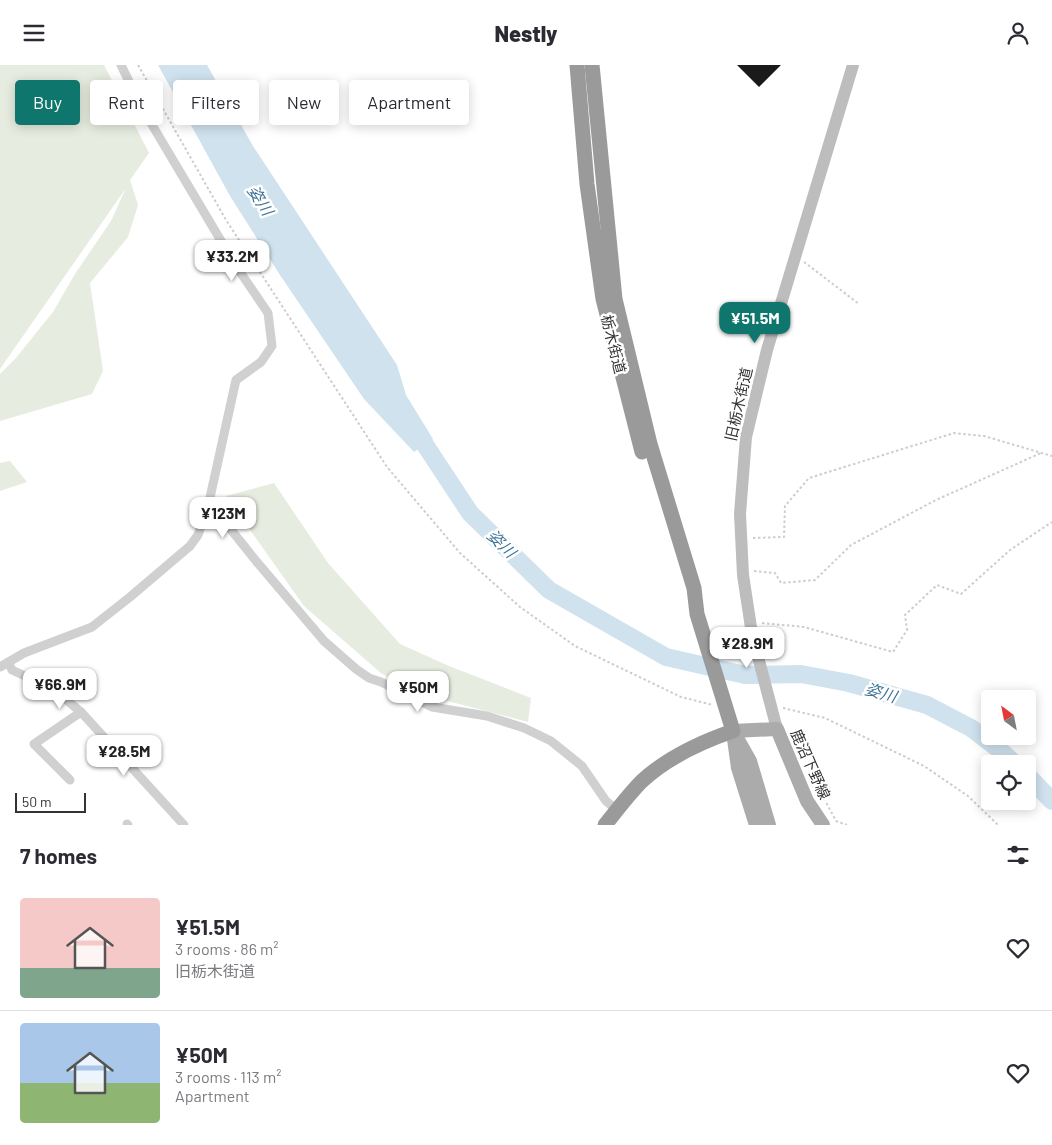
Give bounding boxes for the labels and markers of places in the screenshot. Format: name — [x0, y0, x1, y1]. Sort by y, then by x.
pin: ¥33.2M — [191, 239, 273, 282]
pin: ¥51.5M — [714, 301, 796, 344]
pin: ¥123M — [188, 497, 258, 539]
pin: ¥28.9M — [706, 627, 788, 669]
pin: ¥66.9M — [19, 667, 101, 710]
pin: ¥50M — [388, 671, 448, 713]
pin: ¥28.5M — [83, 735, 165, 777]

